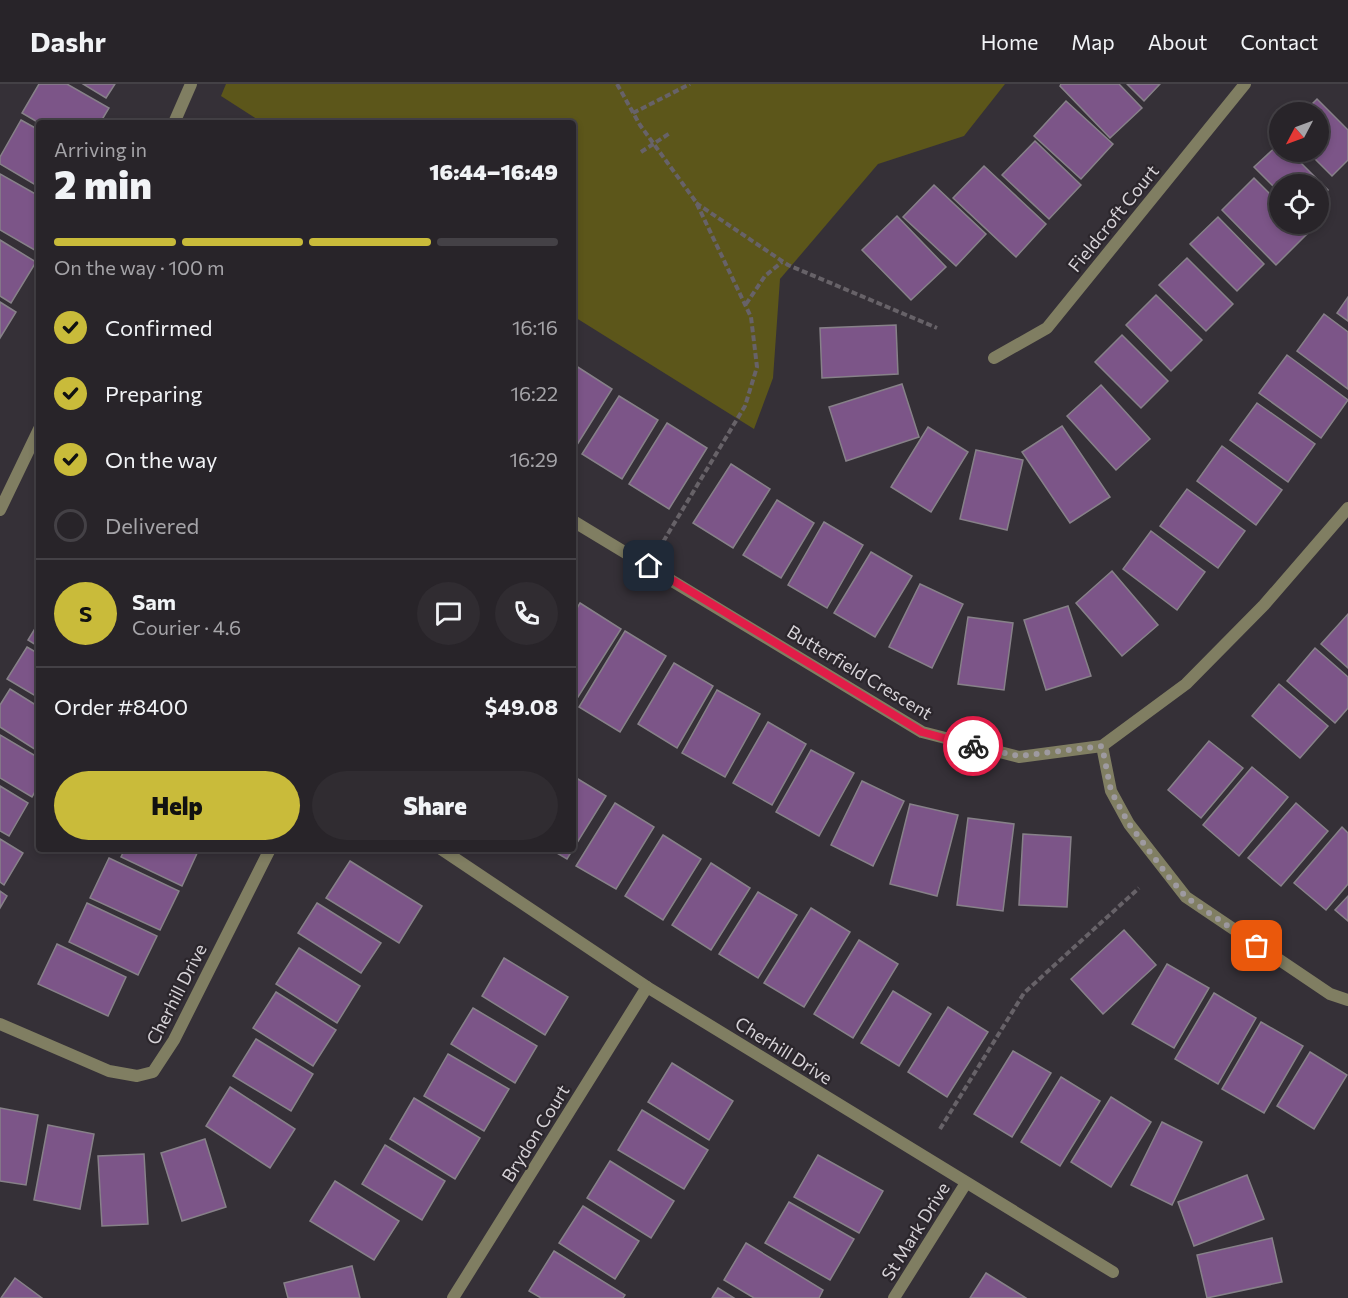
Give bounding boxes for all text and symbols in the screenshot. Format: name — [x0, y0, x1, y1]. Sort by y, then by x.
text: Dashr — [30, 24, 106, 58]
text: Home — [981, 29, 1038, 54]
text: Map — [1071, 29, 1115, 54]
text: About — [1148, 29, 1207, 54]
text: Contact — [1240, 29, 1318, 54]
north arrow — [1269, 102, 1329, 162]
map controls — [1269, 102, 1329, 234]
text: Arriving in — [54, 137, 147, 161]
text: 16:44–16:49 — [429, 158, 558, 185]
text: 2 min — [54, 159, 152, 207]
street label: Fieldcroft Court — [1063, 160, 1163, 276]
button: locate — [1269, 174, 1329, 234]
text: On the way · 100 m — [54, 255, 224, 279]
icon: check — [54, 311, 87, 344]
text: Confirmed — [105, 314, 212, 341]
text: 16:16 — [512, 315, 558, 339]
icon: check — [54, 377, 87, 410]
text: Preparing — [105, 380, 202, 407]
text: 16:22 — [510, 381, 558, 405]
icon: check — [54, 443, 87, 476]
text: On the way — [105, 446, 217, 473]
text: 16:29 — [509, 447, 558, 471]
text: Delivered — [105, 512, 199, 539]
pin — [623, 540, 674, 591]
icon: home — [632, 549, 665, 582]
button: chat — [417, 582, 480, 645]
button: phone — [495, 582, 558, 645]
text: Sam — [132, 588, 176, 615]
text: S — [79, 600, 92, 627]
text: Courier · 4.6 — [132, 615, 241, 639]
street label: Butterfield Crescent — [783, 620, 937, 724]
text: Order #8400 — [54, 693, 188, 720]
text: $49.08 — [485, 693, 558, 720]
courier — [943, 716, 1003, 776]
icon: bike — [957, 730, 990, 763]
button: Help — [54, 771, 300, 840]
button: Share — [312, 771, 558, 840]
pin — [1231, 920, 1282, 971]
icon: bag — [1240, 929, 1273, 962]
street label: Cherhill Drive — [141, 940, 211, 1048]
street label: Cherhill Drive — [731, 1011, 837, 1089]
street label: Brydon Court — [496, 1080, 574, 1186]
street label: St Mark Drive — [876, 1178, 954, 1284]

